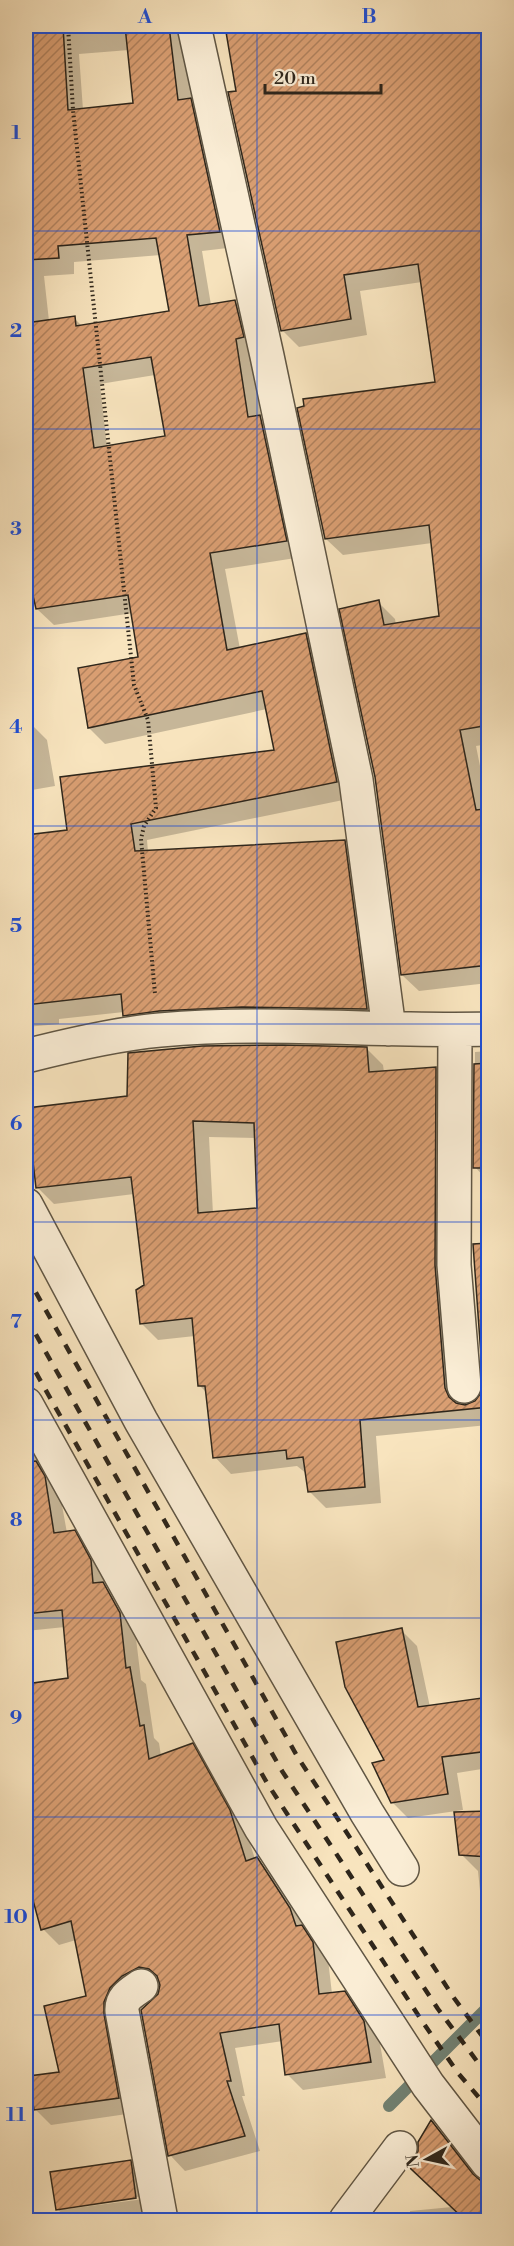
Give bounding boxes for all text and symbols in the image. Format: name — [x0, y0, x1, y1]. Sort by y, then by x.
text: A — [137, 5, 153, 30]
text: B — [361, 5, 377, 30]
scale bar — [265, 57, 380, 95]
text: 20 m — [274, 67, 316, 90]
text: 1 — [11, 121, 21, 146]
text: 2 — [10, 319, 22, 344]
text: 3 — [10, 517, 22, 542]
text: 4 — [9, 715, 23, 740]
text: 5 — [10, 914, 22, 939]
text: 6 — [10, 1112, 23, 1137]
text: 7 — [10, 1310, 22, 1335]
text: 8 — [10, 1508, 23, 1533]
text: 9 — [10, 1706, 22, 1731]
text: 10 — [4, 1905, 28, 1930]
text: 11 — [6, 2103, 26, 2128]
north arrow — [397, 2129, 457, 2189]
text: N — [402, 2153, 424, 2169]

